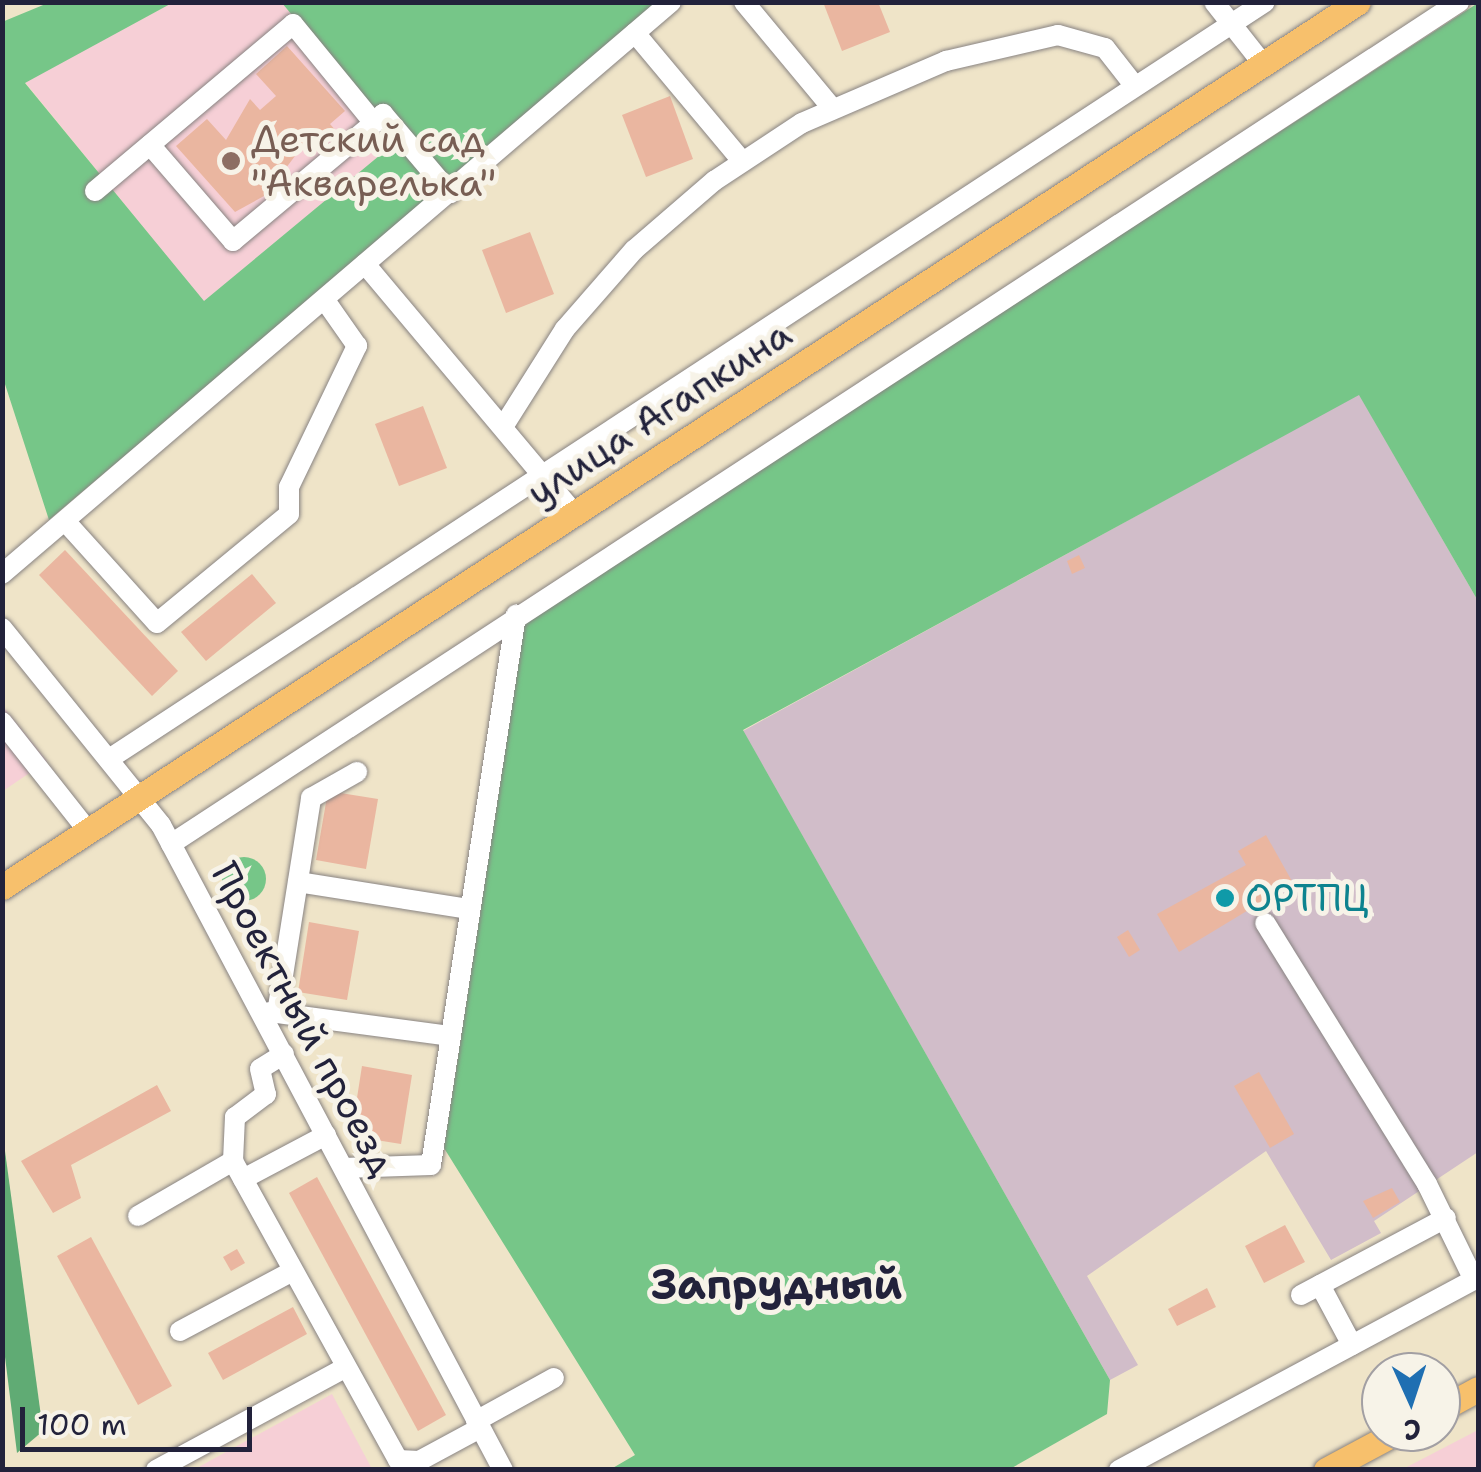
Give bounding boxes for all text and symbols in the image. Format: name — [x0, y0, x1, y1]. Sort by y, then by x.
place label: Детский сад "Акварелька" — [251, 116, 496, 205]
marker: Детский сад "Акварелька" — [220, 150, 242, 172]
street label: улица Агапкина — [518, 311, 800, 515]
street label: Проектный проезд — [202, 854, 406, 1184]
place label: ОРТПЦ — [1245, 875, 1369, 921]
marker: ОРТПЦ — [1214, 887, 1236, 909]
district label: Запрудный — [652, 1259, 902, 1309]
north arrow — [1361, 1352, 1461, 1452]
scale bar — [25, 1387, 258, 1449]
text: 100 m — [37, 1404, 127, 1445]
text: С — [1403, 1411, 1422, 1449]

